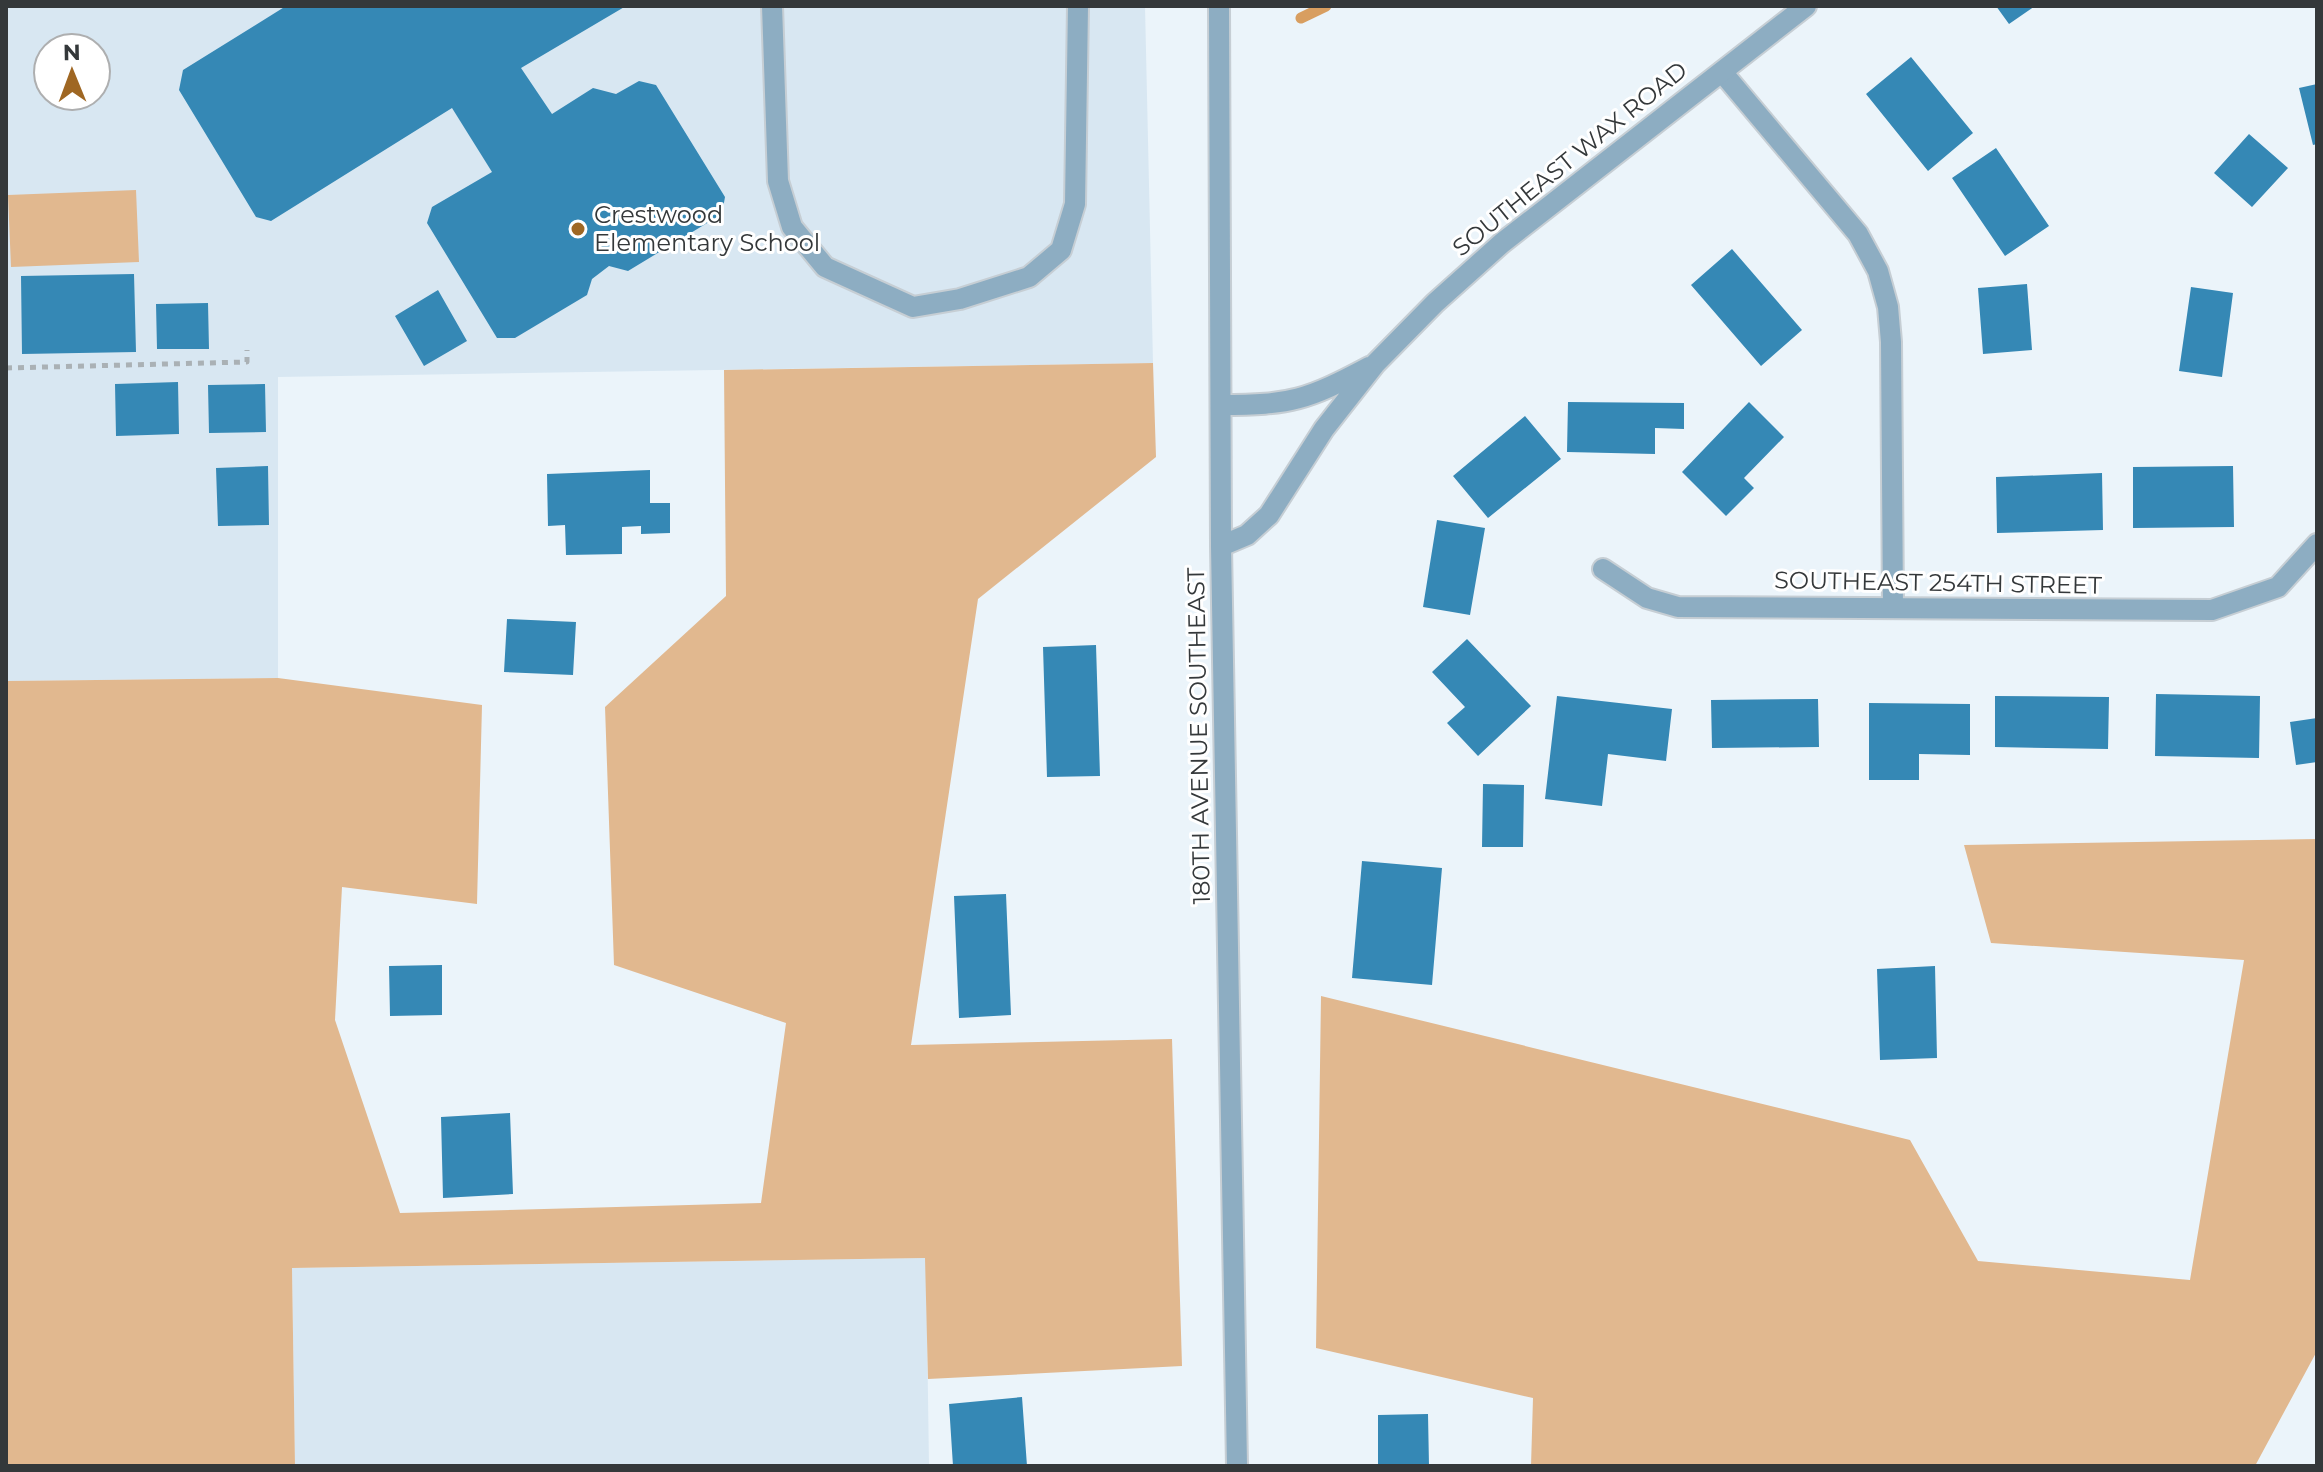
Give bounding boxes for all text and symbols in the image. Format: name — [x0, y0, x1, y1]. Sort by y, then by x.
north arrow — [32, 32, 112, 112]
text: N — [63, 39, 81, 66]
street label: SOUTHEAST WAX ROAD — [1447, 55, 1693, 262]
place label: Crestwood Elementary School — [594, 200, 820, 257]
marker: Crestwood Elementary School — [569, 220, 587, 238]
street label: SOUTHEAST 254TH STREET — [1774, 565, 2102, 600]
street label: 180TH AVENUE SOUTHEAST — [1181, 567, 1216, 905]

